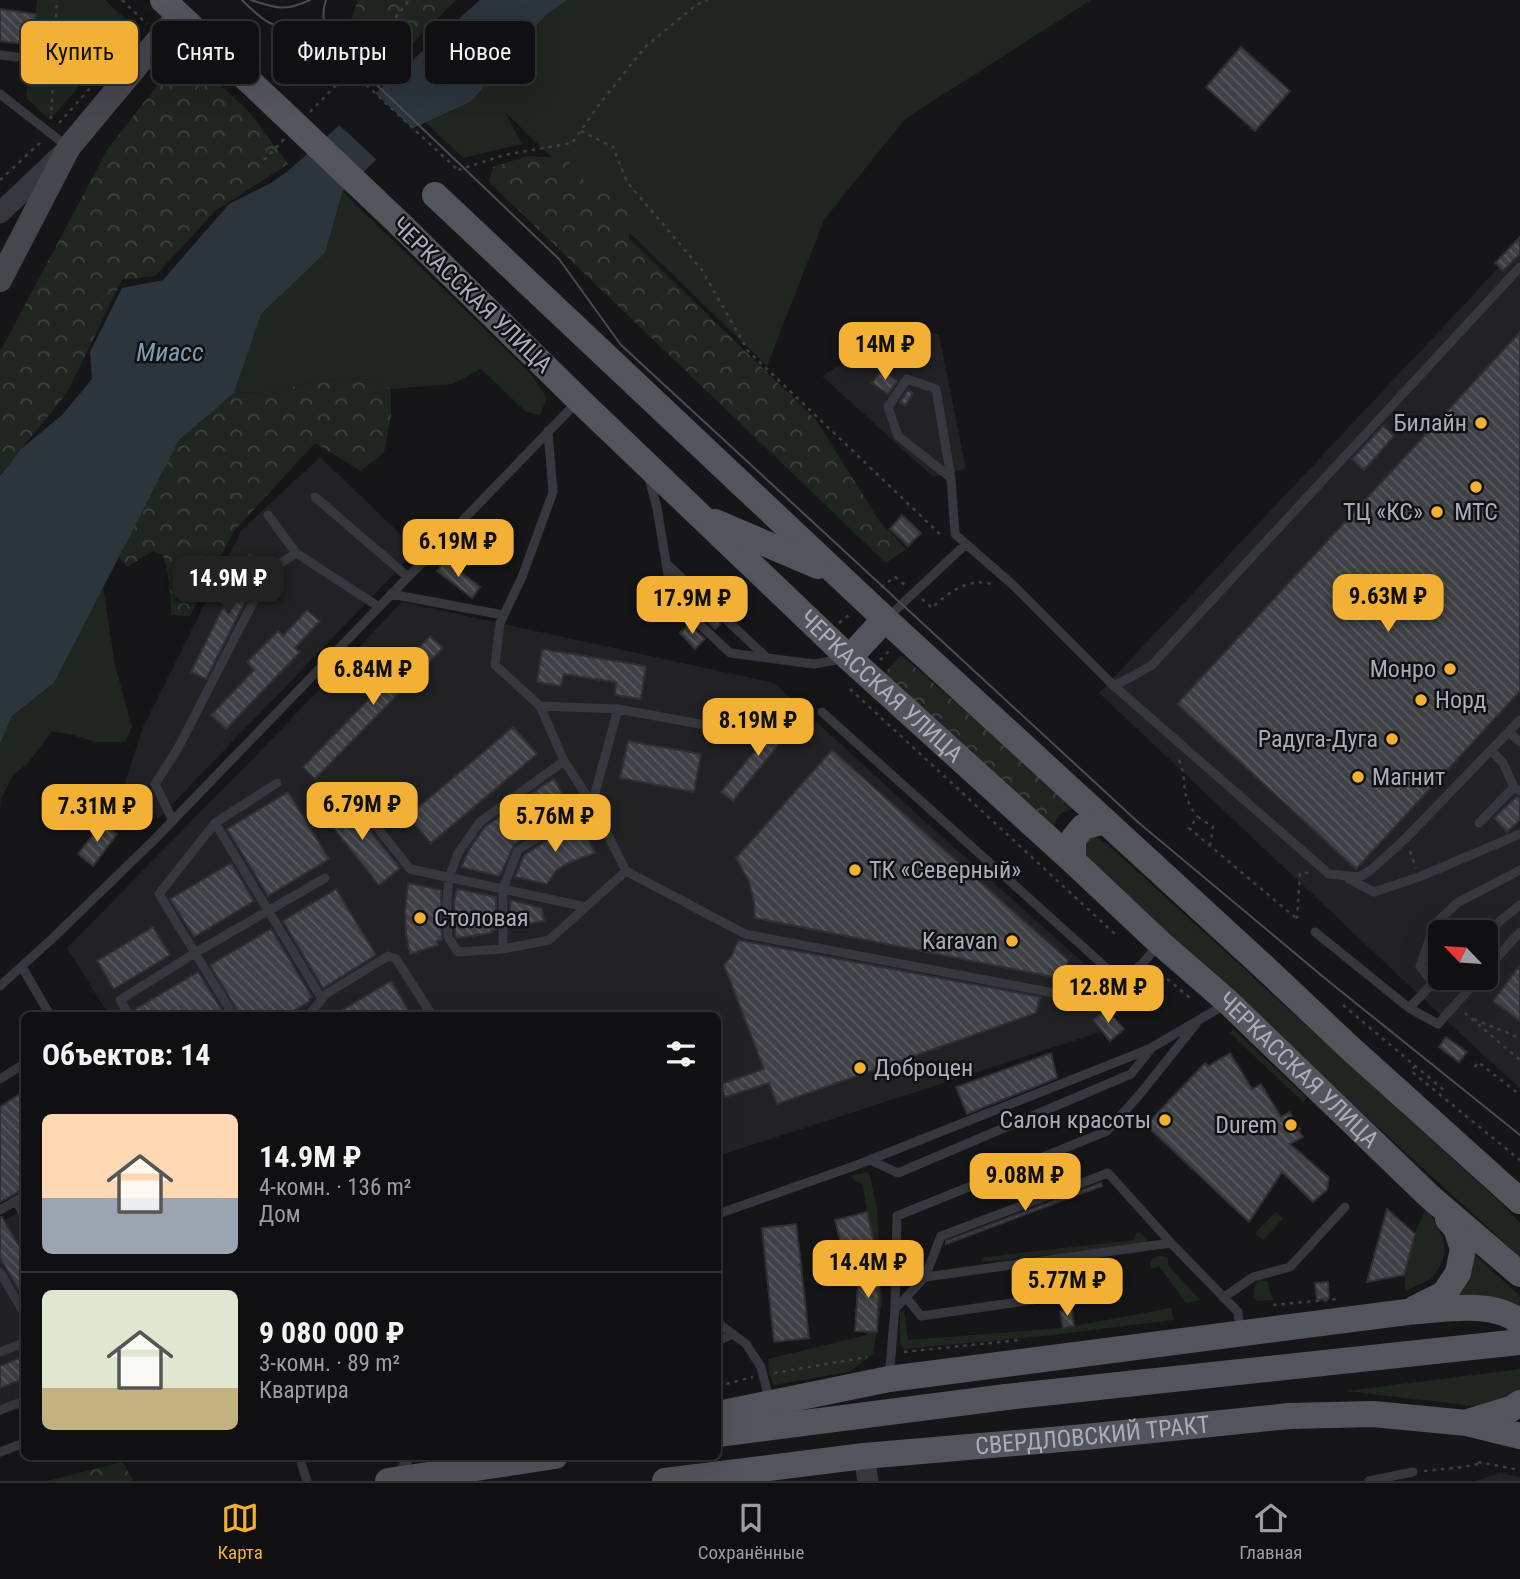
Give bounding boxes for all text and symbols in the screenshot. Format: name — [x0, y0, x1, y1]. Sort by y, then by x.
chip: Купить — [21, 21, 138, 84]
chip: Снять — [152, 21, 259, 84]
chip: Фильтры — [273, 21, 411, 84]
chip: Новое — [425, 21, 535, 84]
street label: ЧЕРКАССКАЯ УЛИЦА — [386, 211, 558, 379]
pin: 14M ₽ — [836, 322, 934, 382]
text: 14M ₽ — [855, 331, 915, 358]
water label: Миасс — [136, 337, 204, 367]
place label: Билайн — [1393, 409, 1467, 437]
marker: Билайн — [1473, 415, 1489, 431]
marker: МТС — [1468, 479, 1484, 495]
place label: ТЦ «КС» — [1343, 498, 1423, 526]
place label: МТС — [1454, 498, 1498, 526]
marker: ТЦ «КС» — [1429, 504, 1445, 520]
pin: 6.19M ₽ — [393, 520, 523, 579]
text: 6.19M ₽ — [419, 528, 497, 555]
pin: 14.9M ₽ — [163, 556, 293, 616]
text: 14.9M ₽ — [189, 565, 267, 592]
pin: 9.63M ₽ — [1323, 574, 1453, 634]
pin: 17.9M ₽ — [627, 576, 757, 636]
text: 9.63M ₽ — [1349, 583, 1427, 610]
text: 17.9M ₽ — [653, 585, 731, 612]
street label: ЧЕРКАССКАЯ УЛИЦА — [794, 604, 969, 768]
pin: 6.84M ₽ — [308, 648, 438, 707]
place label: Монро — [1370, 655, 1436, 683]
text: 6.84M ₽ — [334, 656, 412, 683]
marker: Монро — [1442, 661, 1458, 677]
place label: Норд — [1435, 686, 1487, 714]
marker: Норд — [1413, 692, 1429, 708]
pin: 8.19M ₽ — [693, 698, 823, 758]
text: 8.19M ₽ — [719, 707, 797, 734]
place label: Радуга-Дуга — [1258, 725, 1378, 753]
marker: Радуга-Дуга — [1384, 731, 1400, 747]
place label: Магнит — [1372, 763, 1445, 791]
marker: Магнит — [1350, 769, 1366, 785]
pin: 6.79M ₽ — [297, 782, 427, 842]
pin: 7.31M ₽ — [32, 784, 162, 844]
text: 6.79M ₽ — [323, 791, 401, 818]
text: 7.31M ₽ — [58, 793, 136, 820]
pin: 5.76M ₽ — [490, 794, 620, 854]
text: 5.76M ₽ — [516, 803, 594, 830]
place label: ТК «Северный» — [869, 856, 1021, 884]
marker: ТК «Северный» — [847, 862, 863, 878]
place label: Столовая — [434, 904, 529, 932]
marker: Столовая — [412, 910, 428, 926]
north arrow — [1428, 920, 1498, 990]
map controls — [1428, 920, 1498, 990]
place label: Karavan — [922, 927, 998, 955]
marker: Karavan — [1004, 933, 1020, 949]
pin: 12.8M ₽ — [1043, 965, 1173, 1025]
text: 12.8M ₽ — [1069, 974, 1147, 1001]
street label: ЧЕРКАССКАЯ УЛИЦА — [1213, 986, 1385, 1154]
icon: filters — [662, 1035, 700, 1073]
text: Объектов: 14 — [42, 1037, 210, 1072]
place label: Доброцен — [874, 1054, 973, 1082]
marker: Доброцен — [852, 1060, 868, 1076]
place label: Салон красоты — [1000, 1106, 1151, 1134]
place label: Durem — [1215, 1111, 1277, 1139]
marker: Салон красоты — [1157, 1112, 1173, 1128]
marker: Durem — [1283, 1117, 1299, 1133]
text: 14.9M ₽ — [259, 1139, 362, 1174]
icon: home — [98, 1142, 182, 1226]
pin: 9.08M ₽ — [960, 1154, 1090, 1213]
text: 9.08M ₽ — [986, 1162, 1064, 1189]
text: 4-комн. · 136 m² — [259, 1174, 411, 1201]
text: Дом — [259, 1201, 301, 1228]
pin: 14.4M ₽ — [803, 1240, 933, 1300]
text: 14.4M ₽ — [829, 1249, 907, 1276]
pin: 5.77M ₽ — [1002, 1258, 1132, 1318]
text: 5.77M ₽ — [1028, 1267, 1106, 1294]
text: 9 080 000 ₽ — [259, 1315, 405, 1350]
icon: home — [98, 1318, 182, 1402]
text: 3-комн. · 89 m² — [259, 1350, 400, 1377]
text: Квартира — [259, 1377, 349, 1404]
street label: СВЕРДЛОВСКИЙ ТРАКТ — [974, 1410, 1211, 1460]
tab: Карта — [217, 1499, 263, 1564]
tab: Сохранённые — [698, 1499, 804, 1564]
tab: Главная — [1239, 1499, 1303, 1564]

